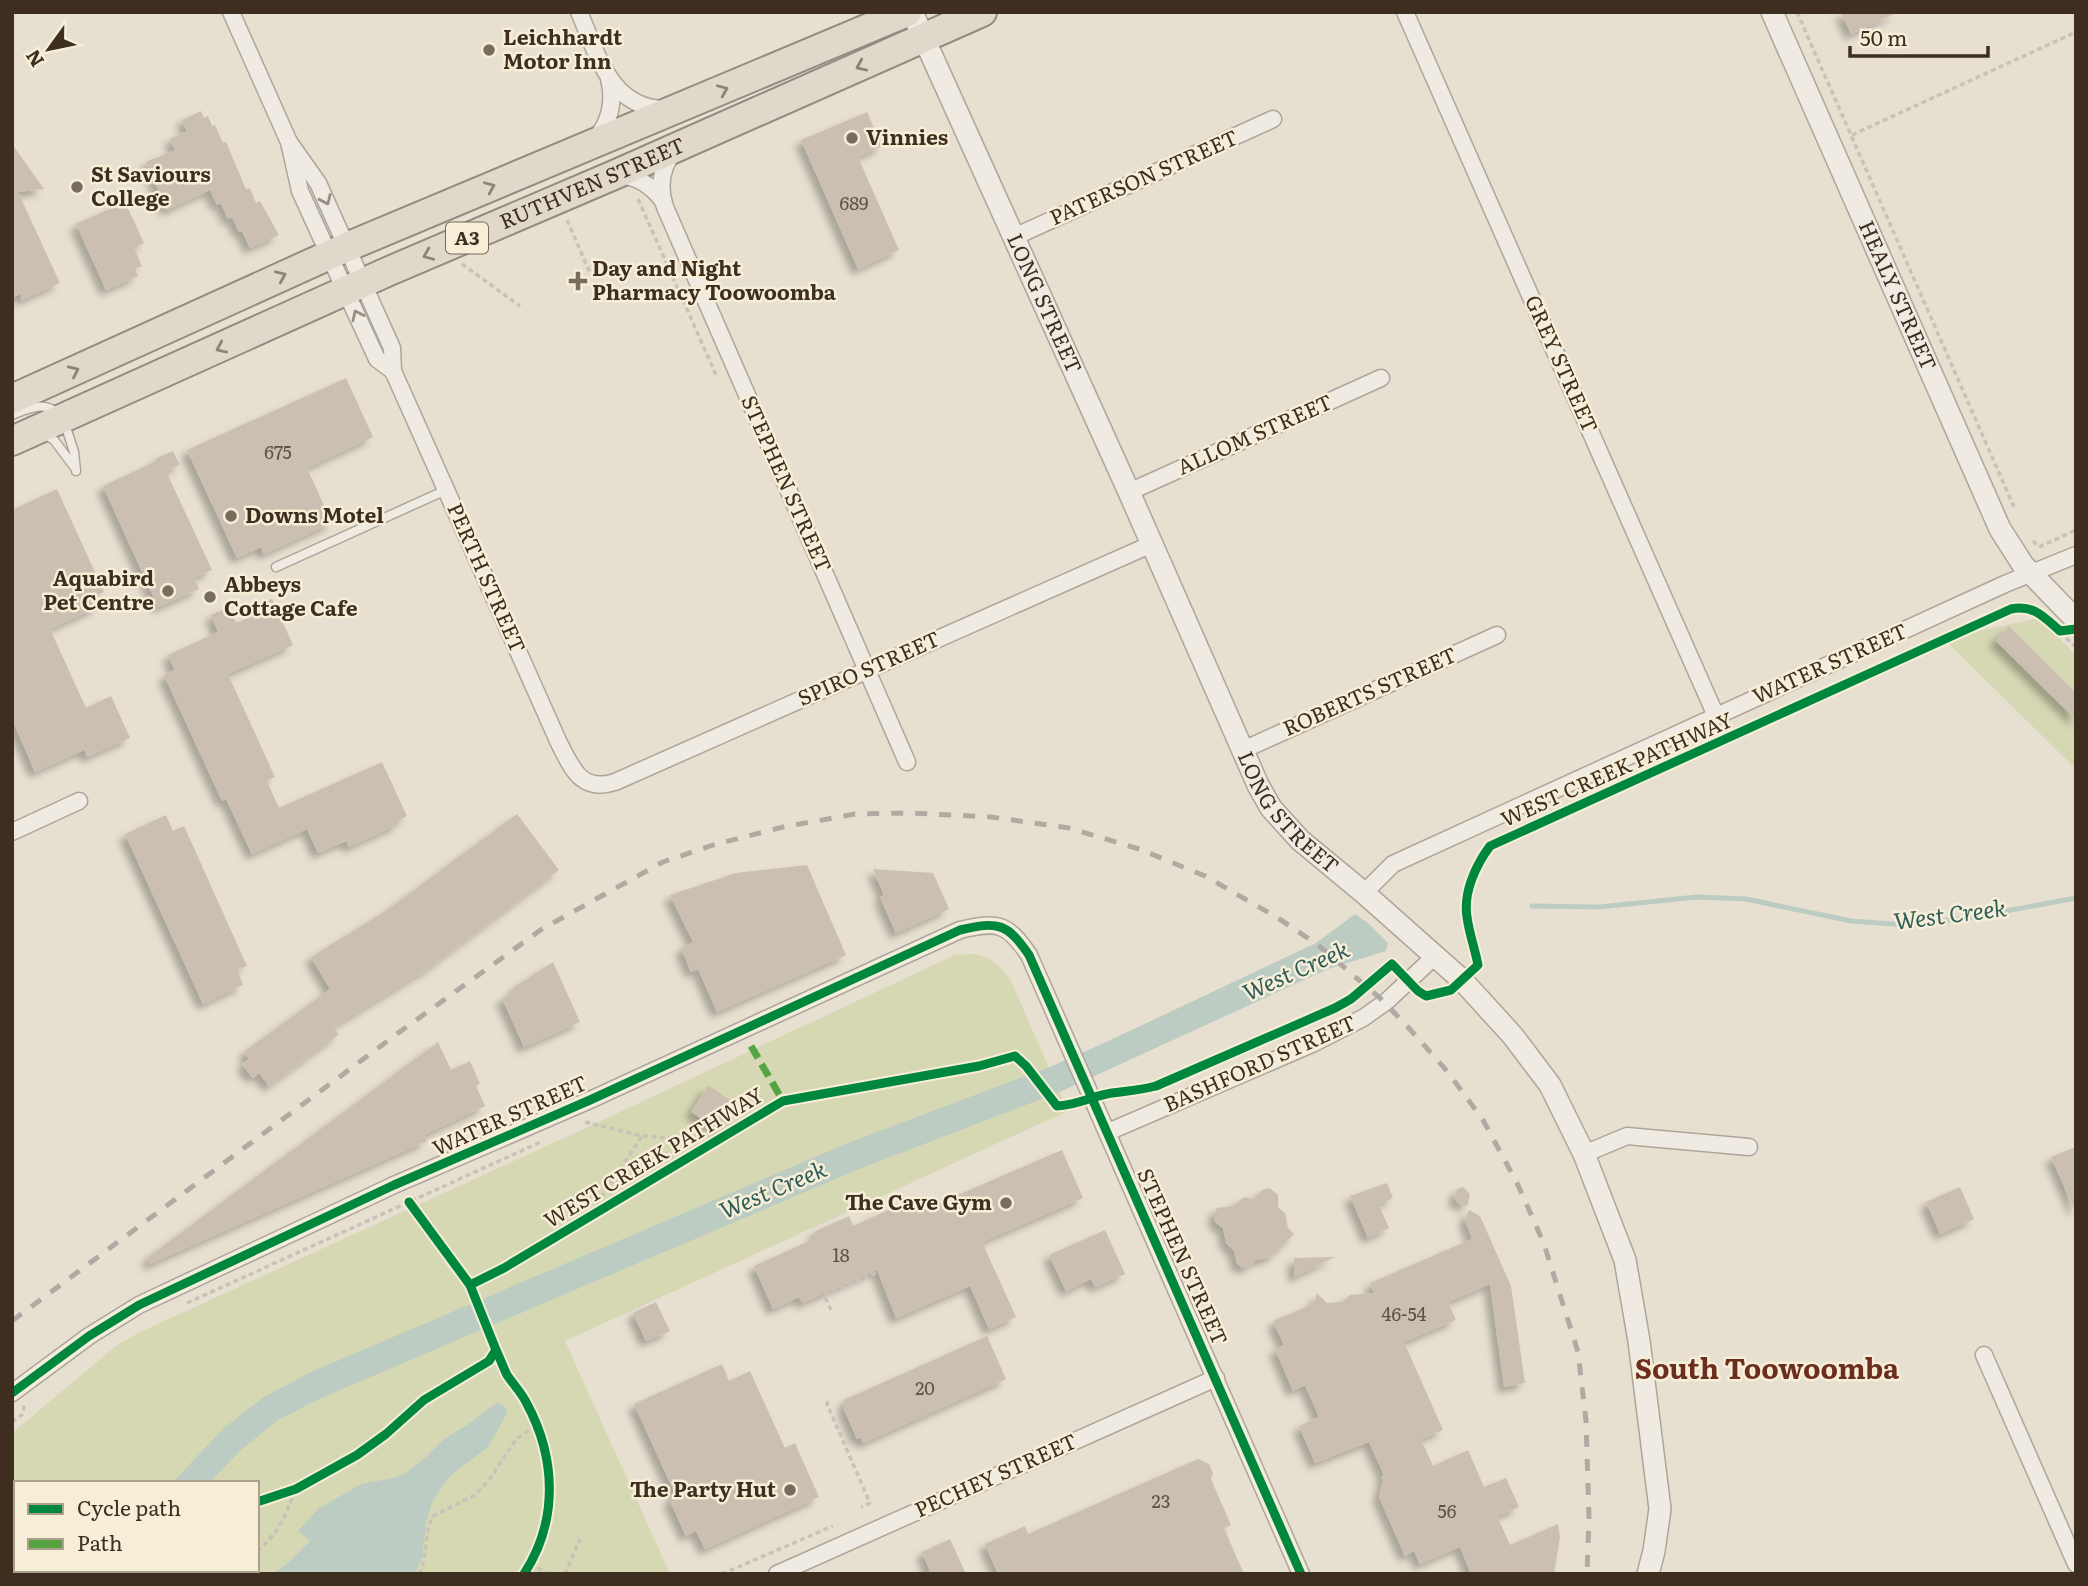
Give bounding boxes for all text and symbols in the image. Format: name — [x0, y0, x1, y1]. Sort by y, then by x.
north arrow — [14, 14, 84, 84]
scale bar — [1850, 14, 1988, 58]
place label: Leichhardt Motor Inn — [503, 20, 623, 75]
text: 50 m — [1860, 21, 1907, 52]
marker: Leichhardt Motor Inn — [481, 42, 497, 58]
text: N — [18, 44, 50, 73]
one-way arrow — [856, 58, 869, 72]
one-way arrow — [716, 84, 728, 98]
place label: Vinnies — [866, 120, 948, 151]
street label: PATERSON STREET — [1044, 120, 1242, 231]
street label: RUTHVEN STREET — [494, 128, 689, 235]
marker: Vinnies — [844, 130, 860, 146]
place label: St Saviours College — [91, 157, 211, 212]
marker: St Saviours College — [69, 179, 85, 195]
one-way arrow — [483, 181, 496, 195]
house number: 689 — [840, 189, 869, 216]
one-way arrow — [318, 192, 332, 205]
street label: HEALY STREET — [1853, 215, 1946, 375]
road number: A3 — [446, 222, 488, 254]
street label: LONG STREET — [1001, 227, 1091, 378]
one-way arrow — [423, 246, 435, 260]
place label: Day and Night Pharmacy Toowoomba — [592, 251, 837, 306]
one-way arrow — [274, 270, 286, 284]
marker: Day and Night Pharmacy Toowoomba — [570, 273, 586, 289]
street label: GREY STREET — [1519, 289, 1607, 437]
one-way arrow — [351, 310, 365, 322]
one-way arrow — [215, 339, 228, 353]
one-way arrow — [67, 365, 79, 379]
street label: ALLOM STREET — [1171, 385, 1337, 481]
street label: STEPHEN STREET — [735, 389, 841, 576]
house number: 675 — [264, 438, 292, 465]
street label: PERTH STREET — [441, 497, 535, 657]
place label: Downs Motel — [245, 498, 384, 529]
marker: Downs Motel — [223, 508, 239, 524]
place label: Aquabird Pet Centre — [43, 561, 154, 616]
place label: Abbeys Cottage Cafe — [224, 567, 358, 622]
marker: Aquabird Pet Centre — [160, 583, 176, 599]
marker: Abbeys Cottage Cafe — [202, 589, 218, 605]
street label: WATER STREET — [1747, 614, 1911, 710]
street label: SPIRO STREET — [792, 621, 944, 712]
street label: ROBERTS STREET — [1277, 637, 1461, 742]
street label: WEST CREEK PATHWAY — [1495, 702, 1737, 833]
street label: LONG STREET — [1232, 745, 1347, 879]
water label: West Creek — [1891, 889, 2008, 937]
water label: West Creek — [1236, 930, 1354, 1008]
street label: BASHFORD STREET — [1158, 1005, 1360, 1118]
street label: WATER STREET — [427, 1066, 591, 1162]
street label: WEST CREEK PATHWAY — [537, 1078, 768, 1234]
water label: West Creek — [713, 1150, 831, 1226]
street label: STEPHEN STREET — [1131, 1162, 1237, 1349]
place label: The Cave Gym — [845, 1185, 992, 1216]
marker: The Cave Gym — [998, 1195, 1014, 1211]
house number: 18 — [832, 1241, 850, 1268]
house number: 46-54 — [1381, 1300, 1427, 1327]
district label: South Toowoomba — [1635, 1346, 1900, 1388]
house number: 20 — [915, 1374, 935, 1401]
street label: PECHEY STREET — [909, 1424, 1081, 1523]
place label: The Party Hut — [630, 1472, 777, 1503]
legend — [14, 1481, 259, 1572]
marker: The Party Hut — [782, 1482, 798, 1498]
house number: 23 — [1152, 1487, 1170, 1514]
text: Cycle path — [77, 1491, 181, 1522]
house number: 56 — [1438, 1497, 1457, 1524]
text: Path — [77, 1526, 123, 1557]

